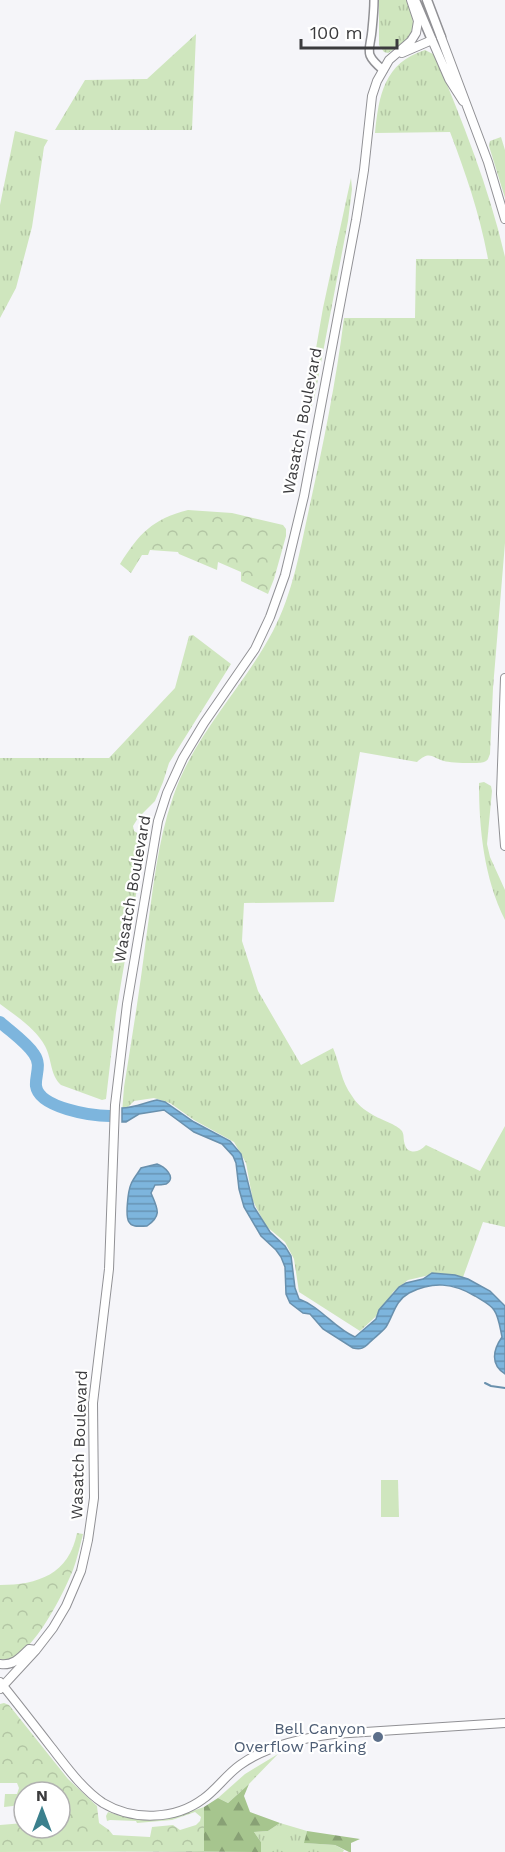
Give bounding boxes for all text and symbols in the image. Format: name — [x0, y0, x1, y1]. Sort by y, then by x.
scale bar — [301, 12, 397, 50]
text: 100 m — [310, 22, 363, 43]
street label: Wasatch Boulevard — [278, 346, 326, 496]
street label: Wasatch Boulevard — [110, 814, 154, 964]
street label: Wasatch Boulevard — [67, 1370, 91, 1520]
place label: Bell Canyon Overflow Parking — [234, 1719, 366, 1756]
marker: Bell Canyon Overflow Parking — [371, 1730, 385, 1744]
north arrow — [12, 1780, 72, 1840]
text: N — [36, 1786, 48, 1805]

